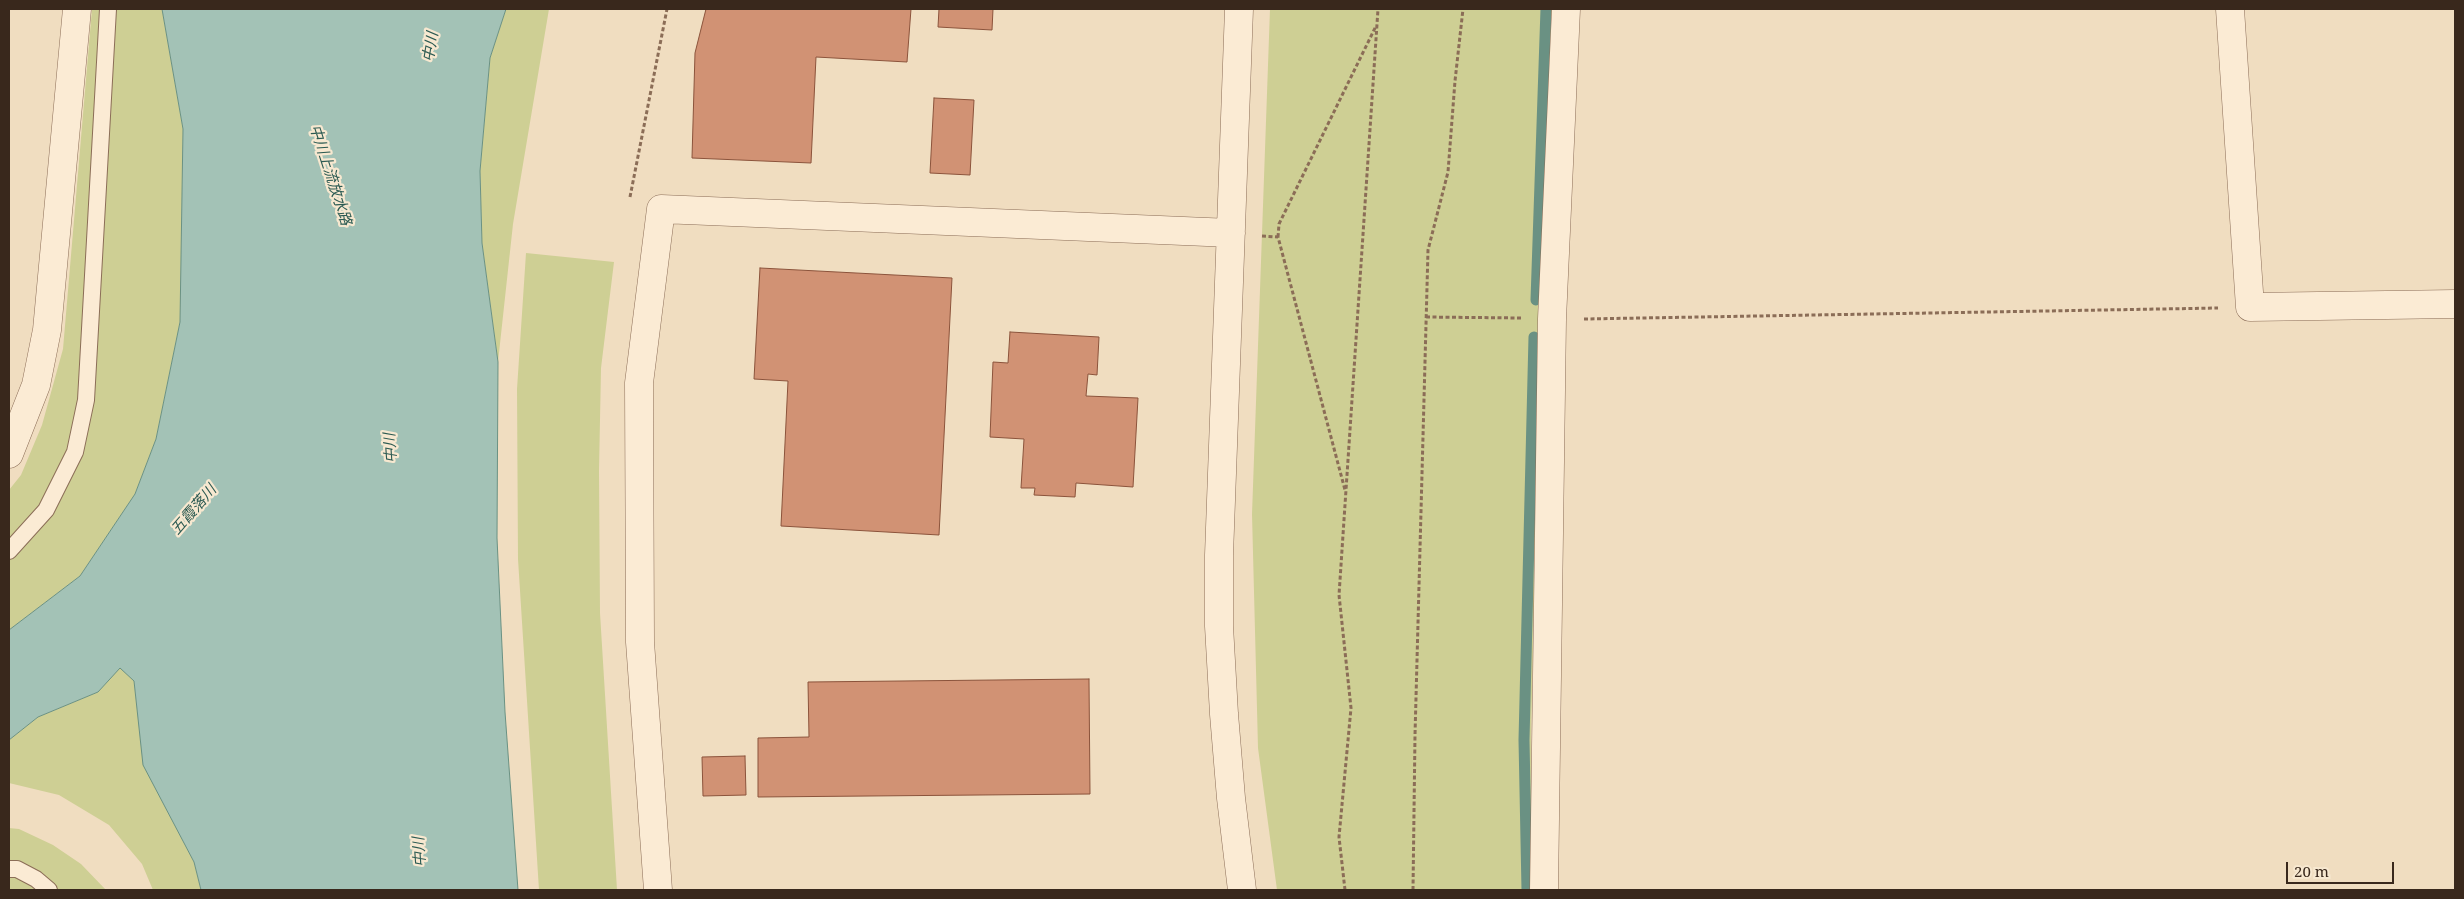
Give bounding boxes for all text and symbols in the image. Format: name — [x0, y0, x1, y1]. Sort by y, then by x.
water label: 中川 — [420, 31, 442, 63]
water label: 中川上流放水路 — [305, 122, 355, 228]
water label: 中川 — [381, 432, 401, 464]
water label: 五霞落川 — [168, 481, 220, 539]
water label: 中川 — [410, 836, 430, 868]
scale bar — [2289, 852, 2396, 884]
text: 20 m — [2294, 861, 2329, 881]

